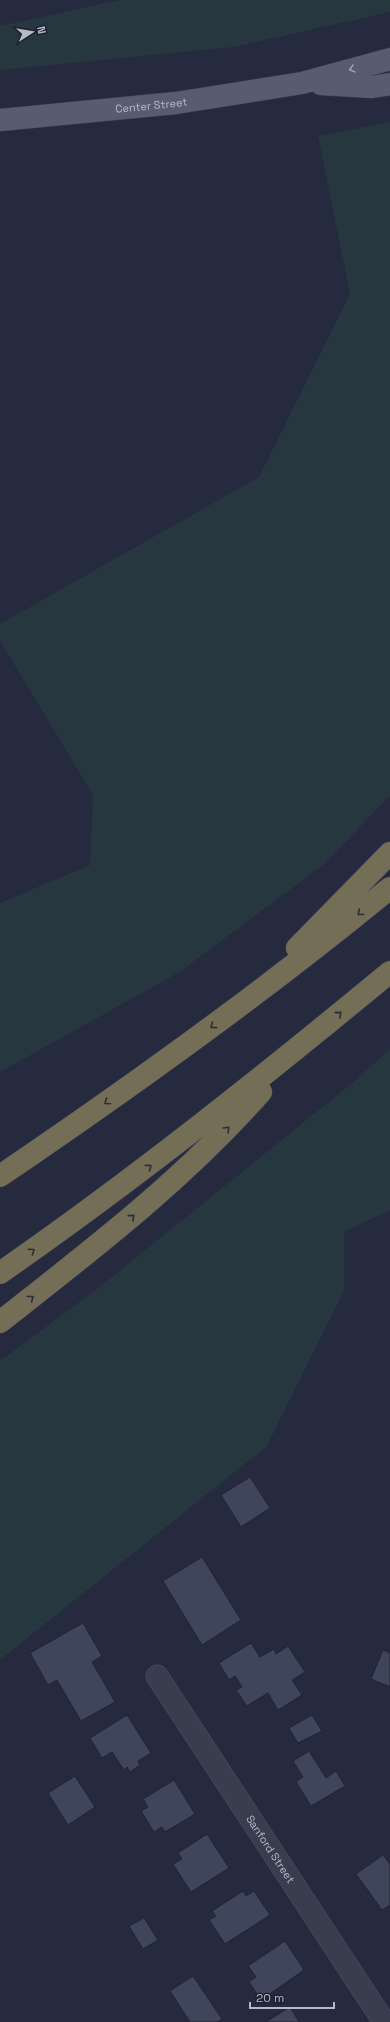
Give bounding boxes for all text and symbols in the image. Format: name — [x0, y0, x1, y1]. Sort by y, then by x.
north arrow — [12, 12, 52, 52]
text: N — [34, 25, 49, 35]
one-way arrow — [349, 64, 356, 73]
street label: Center Street — [115, 94, 188, 116]
one-way arrow — [357, 908, 364, 915]
one-way arrow — [335, 1012, 342, 1019]
one-way arrow — [210, 1021, 217, 1028]
one-way arrow — [105, 1097, 112, 1104]
one-way arrow — [222, 1126, 230, 1134]
one-way arrow — [144, 1164, 151, 1171]
one-way arrow — [128, 1215, 135, 1222]
one-way arrow — [28, 1248, 35, 1256]
one-way arrow — [26, 1296, 33, 1303]
street label: Sanford Street — [243, 1812, 298, 1886]
scale bar — [250, 1984, 334, 2010]
text: 20 m — [256, 1990, 284, 2006]

